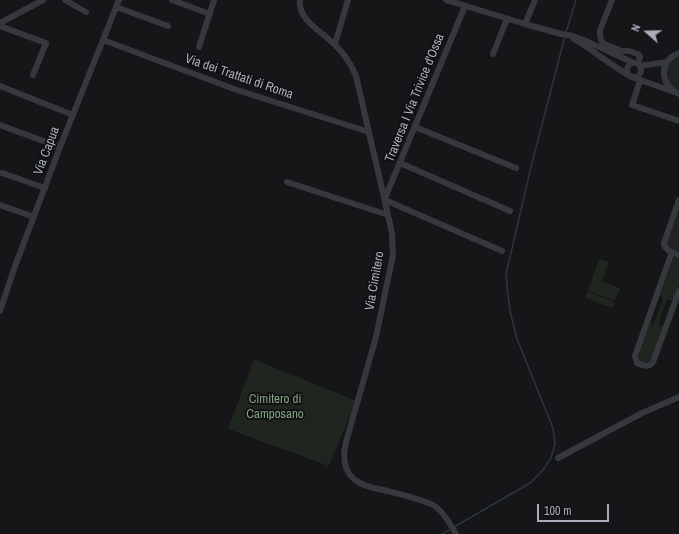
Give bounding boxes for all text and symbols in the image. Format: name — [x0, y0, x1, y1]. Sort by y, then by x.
north arrow — [627, 12, 667, 52]
text: N — [628, 22, 643, 33]
street label: Traversa I Via Trivice d'Ossa — [382, 31, 448, 165]
street label: Via dei Trattati di Roma — [183, 51, 295, 103]
street label: Via Capua — [31, 125, 63, 177]
street label: Via Cimitero — [362, 250, 388, 312]
park label: Cimitero di Camposano — [246, 392, 304, 423]
scale bar — [539, 496, 611, 522]
text: 100 m — [544, 503, 571, 519]

